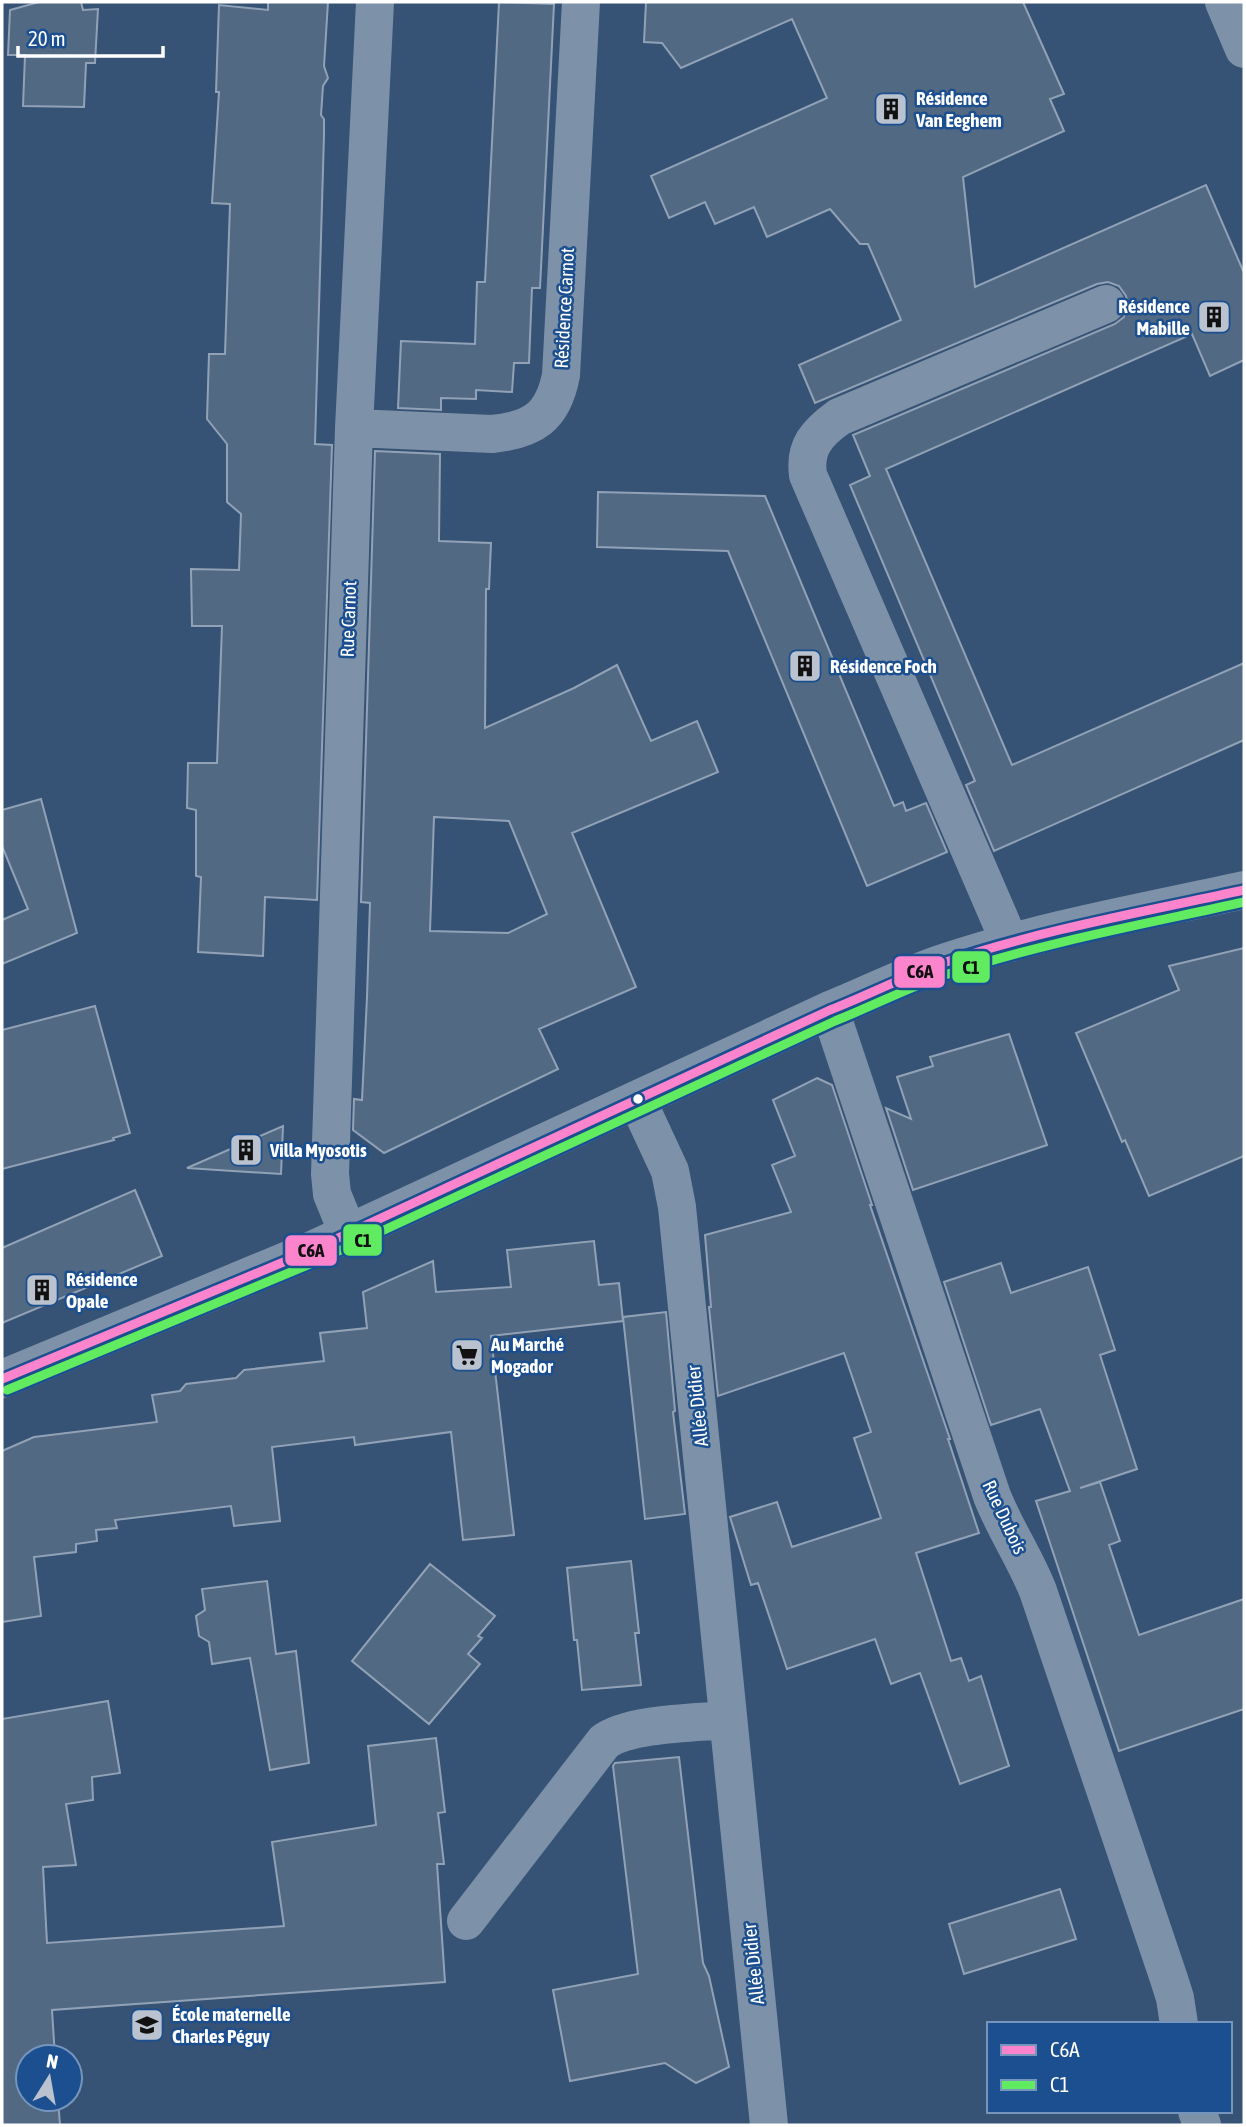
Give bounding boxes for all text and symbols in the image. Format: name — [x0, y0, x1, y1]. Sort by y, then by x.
scale bar — [18, 14, 163, 58]
text: 20 m — [28, 26, 66, 50]
place label: Résidence Van Eeghem — [915, 87, 1002, 131]
building icon: Résidence Van Eeghem — [872, 90, 910, 128]
street label: Résidence Carnot — [550, 247, 578, 369]
place label: Résidence Mabille — [1118, 295, 1190, 339]
building icon: Résidence Mabille — [1195, 298, 1233, 336]
street label: Rue Carnot — [336, 580, 360, 658]
building icon: Résidence Foch — [786, 647, 824, 685]
place label: Résidence Foch — [830, 655, 937, 677]
line badge: C1 — [951, 950, 991, 984]
line badge: C6A — [893, 955, 946, 989]
text: C1 — [962, 956, 980, 978]
text: C6A — [907, 960, 934, 982]
unlabelled marker — [631, 1092, 645, 1106]
building icon: Villa Myosotis — [227, 1131, 265, 1169]
place label: Villa Myosotis — [269, 1139, 367, 1161]
line badge: C1 — [342, 1223, 383, 1257]
text: C1 — [354, 1229, 372, 1251]
line badge: C6A — [284, 1234, 338, 1267]
text: C6A — [298, 1239, 325, 1261]
place label: Résidence Opale — [66, 1268, 138, 1312]
building icon: Résidence Opale — [23, 1271, 61, 1309]
place label: Au Marché Mogador — [490, 1333, 565, 1377]
supermarket icon: Au Marché Mogador — [448, 1336, 486, 1374]
street label: Allée Didier — [682, 1364, 712, 1448]
street label: Rue Dubois — [978, 1477, 1032, 1558]
street label: Allée Didier — [738, 1922, 768, 2006]
place label: École maternelle Charles Péguy — [172, 2003, 291, 2047]
school or university icon: École maternelle Charles Péguy — [128, 2006, 166, 2044]
legend — [987, 2022, 1232, 2113]
text: C6A — [1050, 2037, 1080, 2061]
north arrow — [14, 2043, 84, 2113]
text: N — [45, 2049, 60, 2073]
text: C1 — [1050, 2072, 1069, 2096]

